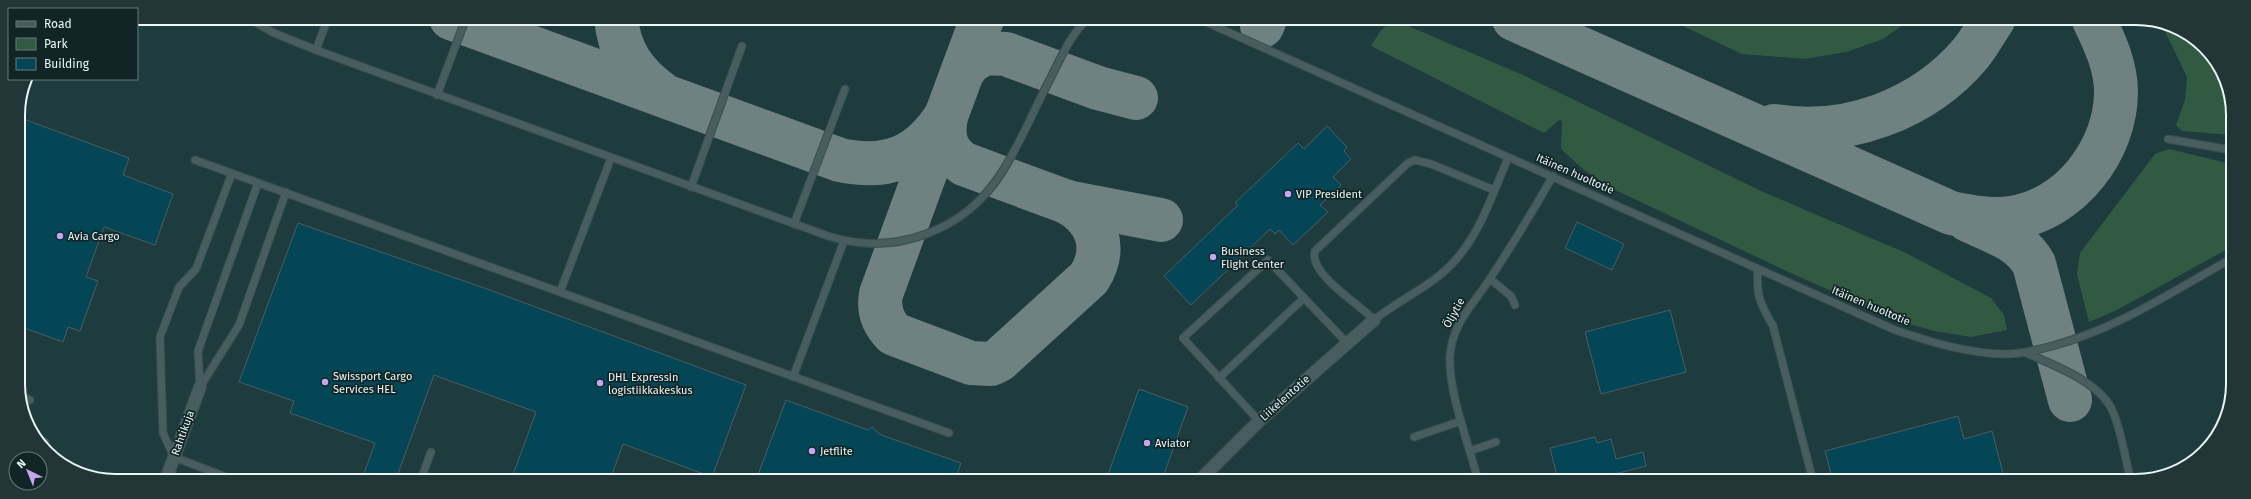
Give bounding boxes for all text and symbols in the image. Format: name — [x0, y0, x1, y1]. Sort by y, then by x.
legend — [8, 8, 138, 80]
text: Road — [44, 17, 72, 31]
text: Park — [44, 37, 68, 51]
text: Building — [44, 57, 90, 71]
street label: Itäinen huoltotie — [1534, 151, 1616, 197]
place label: VIP President — [1296, 188, 1362, 201]
marker: VIP President — [1283, 189, 1293, 199]
place label: Avia Cargo — [68, 230, 120, 243]
marker: Avia Cargo — [55, 231, 65, 241]
place label: Business Flight Center — [1221, 245, 1285, 271]
marker: Business Flight Center — [1208, 252, 1218, 262]
street label: Itäinen huoltotie — [1830, 284, 1912, 328]
street label: Öljytie — [1440, 295, 1468, 330]
place label: Swissport Cargo Services HEL — [333, 370, 412, 396]
place label: DHL Expressin logistiikkakeskus — [608, 371, 693, 397]
street label: Liikelentotie — [1258, 372, 1312, 424]
marker: Swissport Cargo Services HEL — [320, 377, 330, 387]
marker: DHL Expressin logistiikkakeskus — [595, 378, 605, 388]
street label: Rahtikuja — [169, 409, 197, 457]
place label: Aviator — [1155, 437, 1191, 450]
marker: Aviator — [1142, 438, 1152, 448]
place label: Jetflite — [820, 445, 853, 458]
marker: Jetflite — [807, 446, 817, 456]
north arrow — [8, 451, 48, 491]
text: N — [14, 457, 29, 471]

